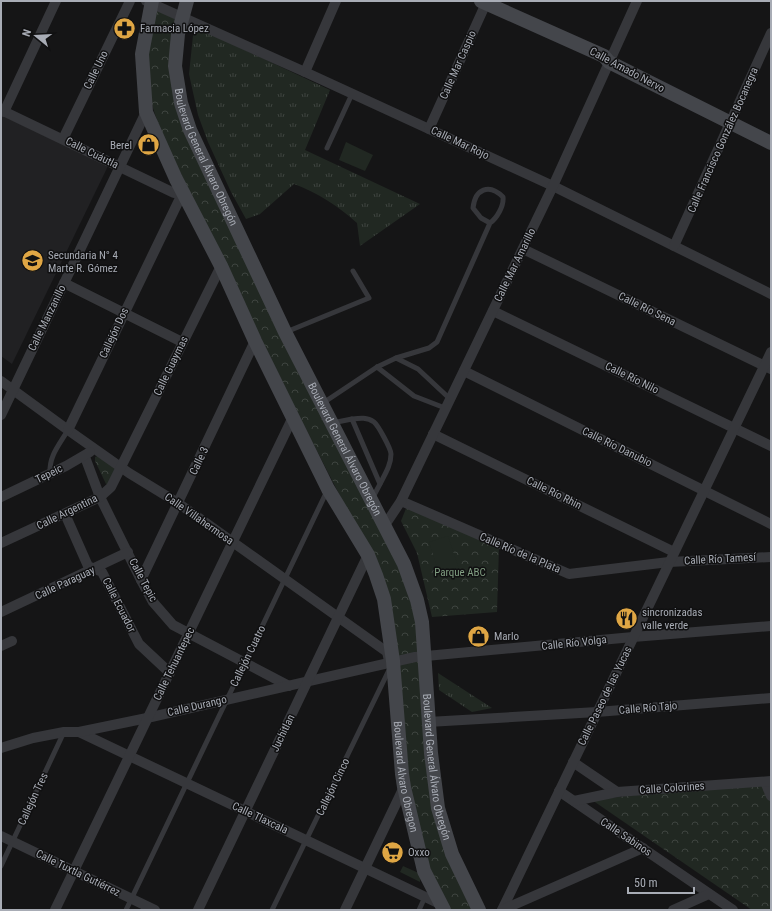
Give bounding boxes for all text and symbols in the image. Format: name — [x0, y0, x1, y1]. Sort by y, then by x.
pharmacy icon: Farmacia López — [112, 15, 138, 41]
north arrow — [16, 16, 56, 56]
place label: Farmacia López — [140, 22, 209, 35]
text: N — [20, 28, 34, 38]
street label: Calle Mar Caspio — [437, 28, 479, 101]
street label: Calle Amado Nervo — [587, 45, 667, 95]
street label: Calle Uno — [81, 48, 111, 91]
street label: Calle Francisco González Bocanegra — [685, 65, 761, 215]
street label: Boulevard General Álvaro Obregón — [172, 87, 240, 228]
street label: Calle Mar Rojo — [429, 124, 492, 162]
shop icon: Berel — [135, 132, 161, 158]
street label: Calle Cuáutla — [63, 135, 121, 171]
place label: Berel — [110, 139, 132, 152]
street label: Calle Mar Amarillo — [492, 226, 539, 304]
school or university icon: Secundaria N° 4 Marte R. Gómez — [19, 248, 45, 274]
place label: Secundaria N° 4 Marte R. Gómez — [48, 249, 118, 275]
street label: Calle Manzanillo — [25, 283, 69, 353]
street label: Calle Río Sena — [616, 290, 678, 328]
street label: Callejón Dos — [97, 306, 131, 360]
street label: Calle Guaymas — [151, 334, 191, 398]
street label: Calle Río Nilo — [603, 359, 661, 397]
street label: Boulevard General Álvaro Obregón — [305, 380, 385, 518]
street label: Calle Río Danubio — [580, 424, 655, 470]
street label: Calle 3 — [187, 445, 211, 477]
street label: Tepeic — [33, 462, 65, 486]
street label: Calle Río Rhin — [524, 474, 584, 512]
street label: Calle Villahermosa — [162, 490, 236, 548]
street label: Calle Argentina — [34, 492, 100, 532]
street label: Calle Río de la Plata — [478, 530, 562, 576]
street label: Calle Río Tamesí — [684, 551, 757, 567]
street label: Calle Tepic — [126, 556, 160, 604]
street label: Calle Paraguay — [33, 563, 97, 603]
park label: Parque ABC — [434, 566, 486, 579]
street label: Calle Ecuador — [100, 575, 139, 635]
restaurant icon: sincronizadas valle verde — [614, 605, 640, 631]
place label: sincronizadas valle verde — [642, 606, 702, 632]
street label: Callejón Cuatro — [228, 623, 269, 689]
shop icon: Marlo — [466, 623, 492, 649]
street label: Calle Tehuantepec — [151, 625, 197, 703]
place label: Marlo — [494, 630, 519, 643]
street label: Calle Río Volga — [541, 633, 607, 653]
street label: Calle Paseo de las Yucas — [575, 644, 635, 748]
street label: Calle Durango — [166, 693, 228, 719]
street label: Boulevard General Álvaro Obregón — [420, 693, 454, 842]
street label: Calle Río Tajo — [618, 699, 678, 717]
street label: Juchitlan — [268, 712, 298, 754]
street label: Boulevard Alvaro Obregon — [391, 721, 421, 834]
street label: Callejón Cinco — [314, 756, 353, 818]
street label: Callejón Tres — [15, 771, 51, 827]
street label: Calle Colorines — [639, 779, 705, 797]
street label: Calle Tlaxcala — [230, 799, 290, 837]
street label: Calle Sabinos — [598, 815, 654, 859]
supermarket icon: Oxxo — [379, 839, 405, 865]
place label: Oxxo — [408, 846, 430, 859]
street label: Calle Tuxtla Gutiérrez — [34, 847, 122, 899]
scale bar — [628, 869, 694, 895]
text: 50 m — [634, 876, 658, 890]

